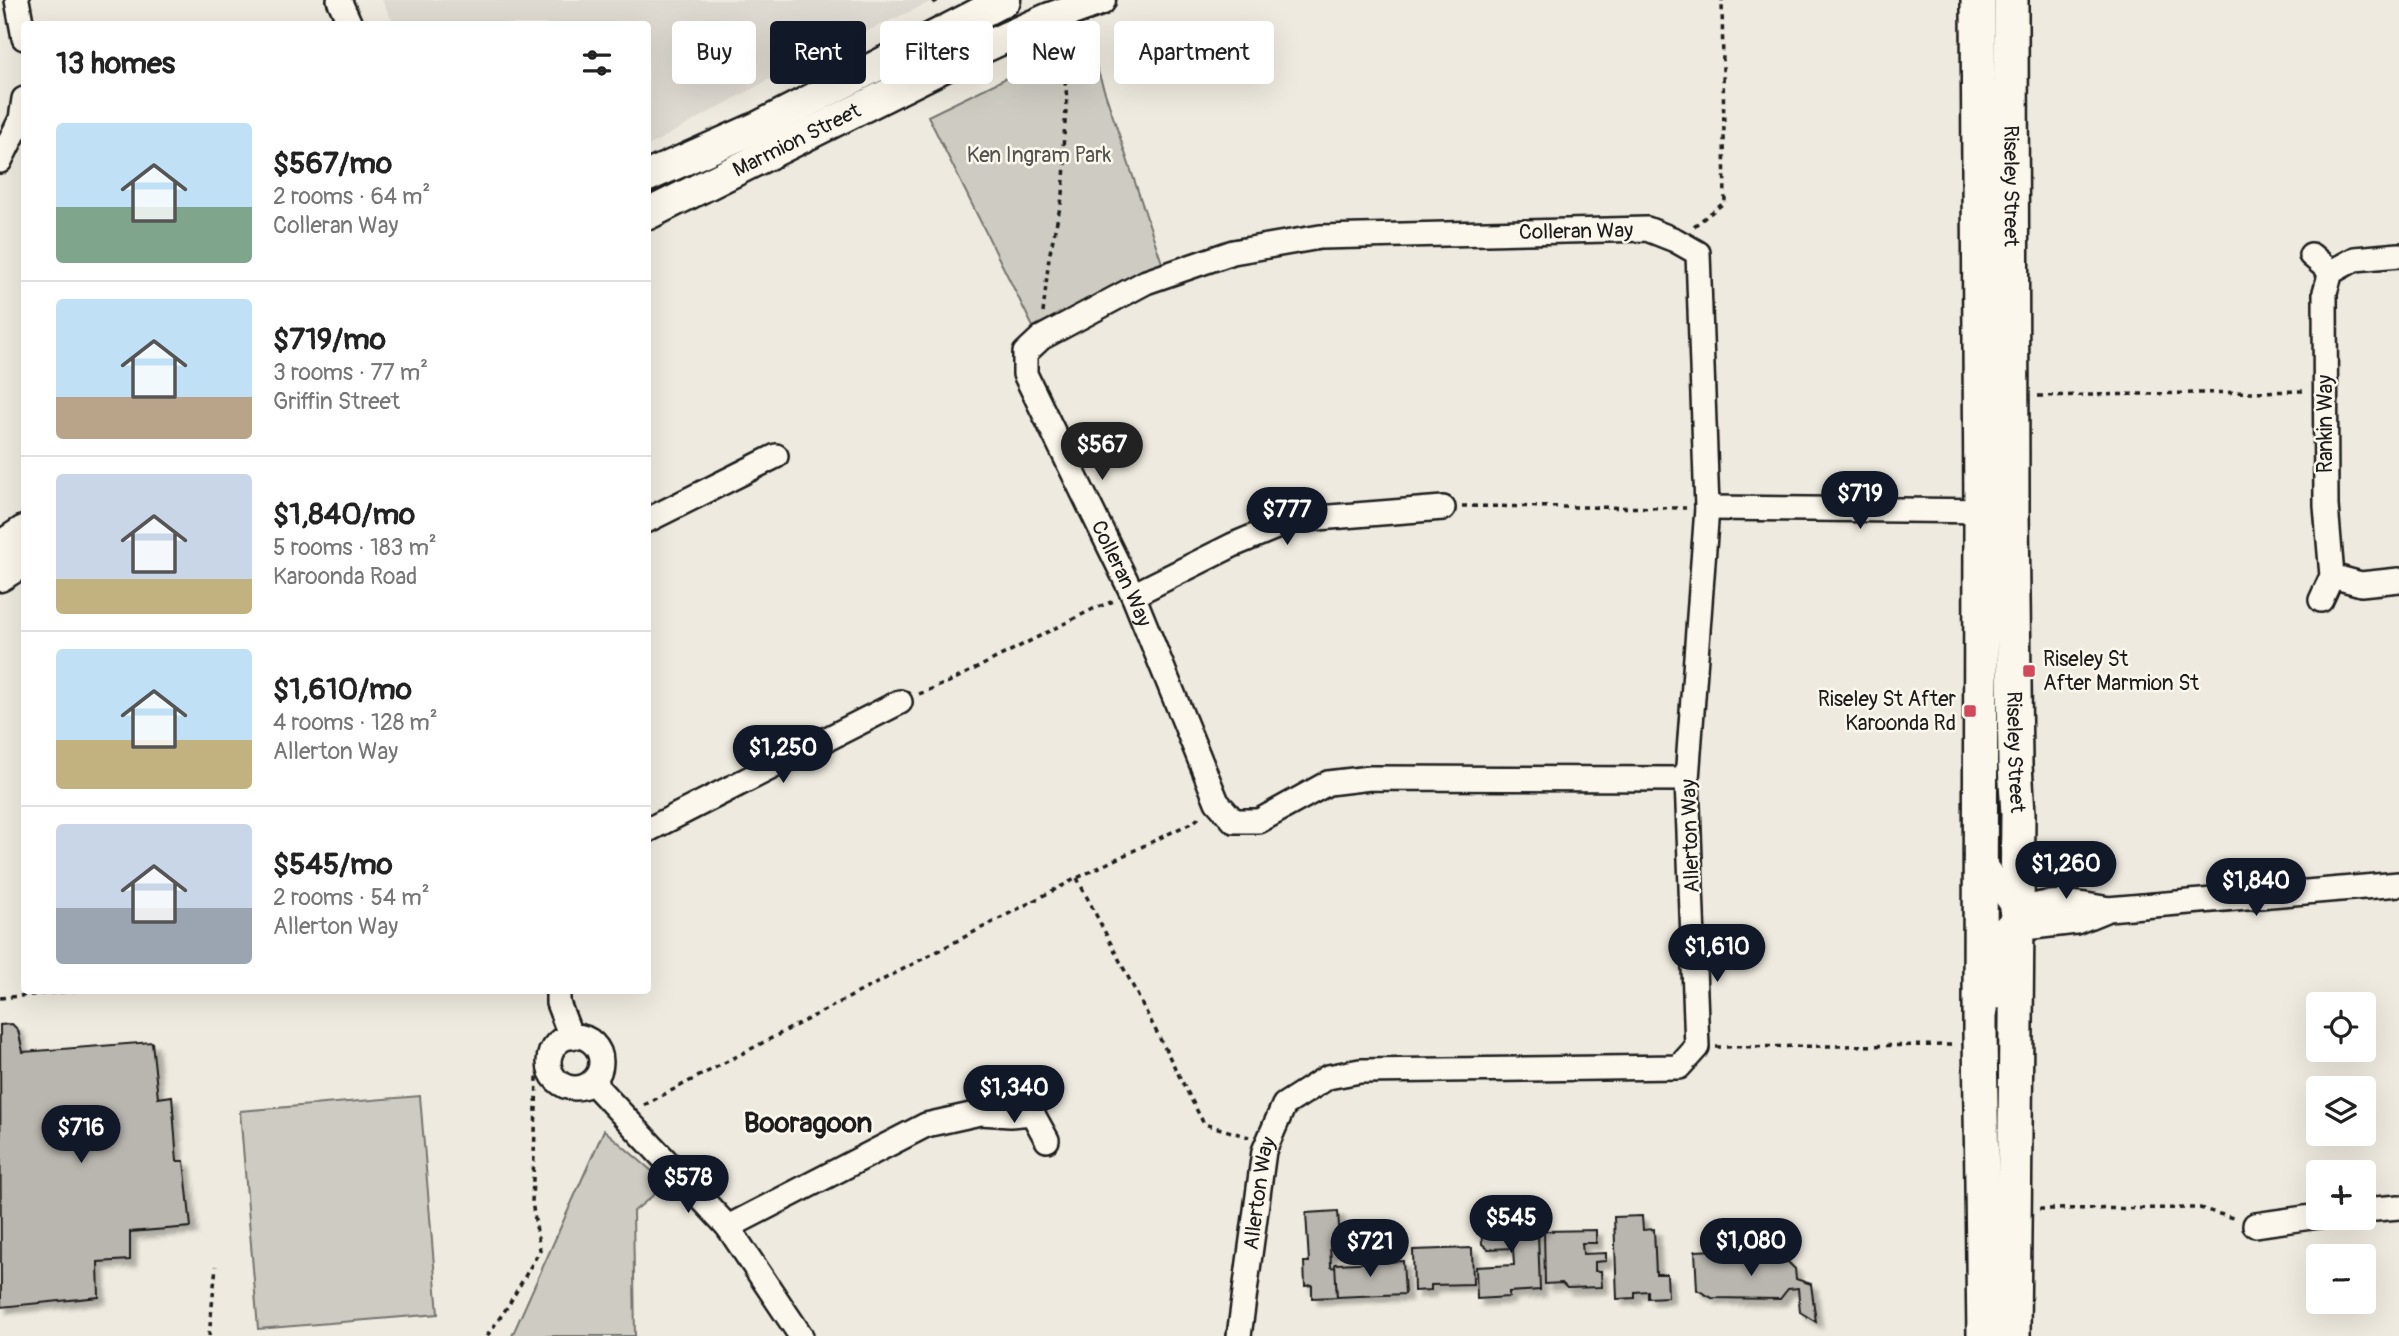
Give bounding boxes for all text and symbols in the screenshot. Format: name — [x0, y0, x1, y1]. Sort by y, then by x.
chip: Buy — [672, 21, 756, 84]
chip: Rent — [770, 21, 866, 84]
chip: Filters — [880, 21, 993, 84]
chip: New — [1007, 21, 1100, 84]
chip: Apartment — [1114, 21, 1274, 84]
icon: filters — [578, 44, 616, 82]
text: 13 homes — [56, 45, 175, 82]
street label: Marmion Street — [728, 97, 866, 184]
street label: Riseley Street — [1997, 125, 2024, 247]
park label: Ken Ingram Park — [967, 142, 1112, 169]
text: $567/mo — [273, 145, 392, 182]
icon: home — [112, 151, 196, 235]
text: 2 rooms · 64 m² — [273, 182, 430, 211]
text: Colleran Way — [273, 211, 398, 240]
street label: Colleran Way — [1519, 217, 1633, 246]
text: $719/mo — [273, 321, 386, 358]
icon: home — [112, 327, 196, 411]
text: 3 rooms · 77 m² — [273, 358, 428, 387]
street label: Rankin Way — [2312, 375, 2339, 473]
text: Griffin Street — [273, 387, 400, 416]
pin: $567 — [1061, 422, 1143, 482]
text: $567 — [1077, 430, 1127, 459]
pin: $719 — [1819, 472, 1901, 531]
text: $719 — [1837, 479, 1883, 508]
pin: $777 — [1246, 488, 1328, 547]
text: $777 — [1263, 495, 1311, 524]
text: $1,840/mo — [273, 496, 415, 533]
icon: home — [112, 502, 196, 586]
street label: Colleran Way — [1085, 516, 1157, 631]
text: 5 rooms · 183 m² — [273, 533, 437, 562]
text: Karoonda Road — [273, 562, 417, 591]
place label: Riseley St After Marmion St — [2043, 646, 2200, 697]
marker: Riseley St After Marmion St — [2021, 663, 2037, 679]
text: $1,610/mo — [273, 671, 412, 708]
icon: home — [112, 677, 196, 761]
place label: Riseley St After Karoonda Rd — [1818, 686, 1956, 737]
street label: Riseley Street — [2000, 691, 2031, 814]
marker: Riseley St After Karoonda Rd — [1962, 703, 1978, 719]
text: 4 rooms · 128 m² — [273, 708, 438, 737]
pin: $1,250 — [726, 726, 840, 785]
text: $1,250 — [749, 733, 817, 762]
text: Allerton Way — [273, 737, 398, 766]
street label: Allerton Way — [1675, 778, 1706, 893]
pin: $1,260 — [2009, 842, 2123, 901]
text: $545/mo — [273, 846, 393, 883]
text: $1,260 — [2031, 849, 2101, 878]
icon: home — [112, 852, 196, 936]
pin: $1,840 — [2199, 858, 2313, 918]
text: $1,840 — [2222, 866, 2290, 895]
text: 2 rooms · 54 m² — [273, 883, 430, 912]
text: Allerton Way — [273, 912, 398, 941]
pin: $1,610 — [1660, 925, 1774, 984]
text: $1,610 — [1684, 932, 1750, 961]
map controls — [2306, 992, 2376, 1314]
button: locate — [2306, 992, 2376, 1062]
pin: $1,340 — [957, 1066, 1071, 1125]
text: $1,340 — [979, 1073, 1049, 1102]
button: layers — [2306, 1076, 2376, 1146]
pin: $716 — [40, 1106, 122, 1165]
district label: Booragoon — [744, 1106, 872, 1141]
text: $716 — [57, 1113, 105, 1142]
street label: Allerton Way — [1238, 1133, 1283, 1252]
pin: $578 — [647, 1156, 729, 1215]
button: + — [2306, 1160, 2376, 1230]
text: $578 — [664, 1163, 712, 1192]
pin: $545 — [1470, 1196, 1552, 1255]
text: $545 — [1486, 1203, 1536, 1232]
pin: $1,080 — [1694, 1218, 1808, 1278]
pin: $721 — [1329, 1220, 1411, 1279]
text: $1,080 — [1716, 1226, 1786, 1255]
text: $721 — [1347, 1227, 1393, 1256]
button: − — [2306, 1244, 2376, 1314]

